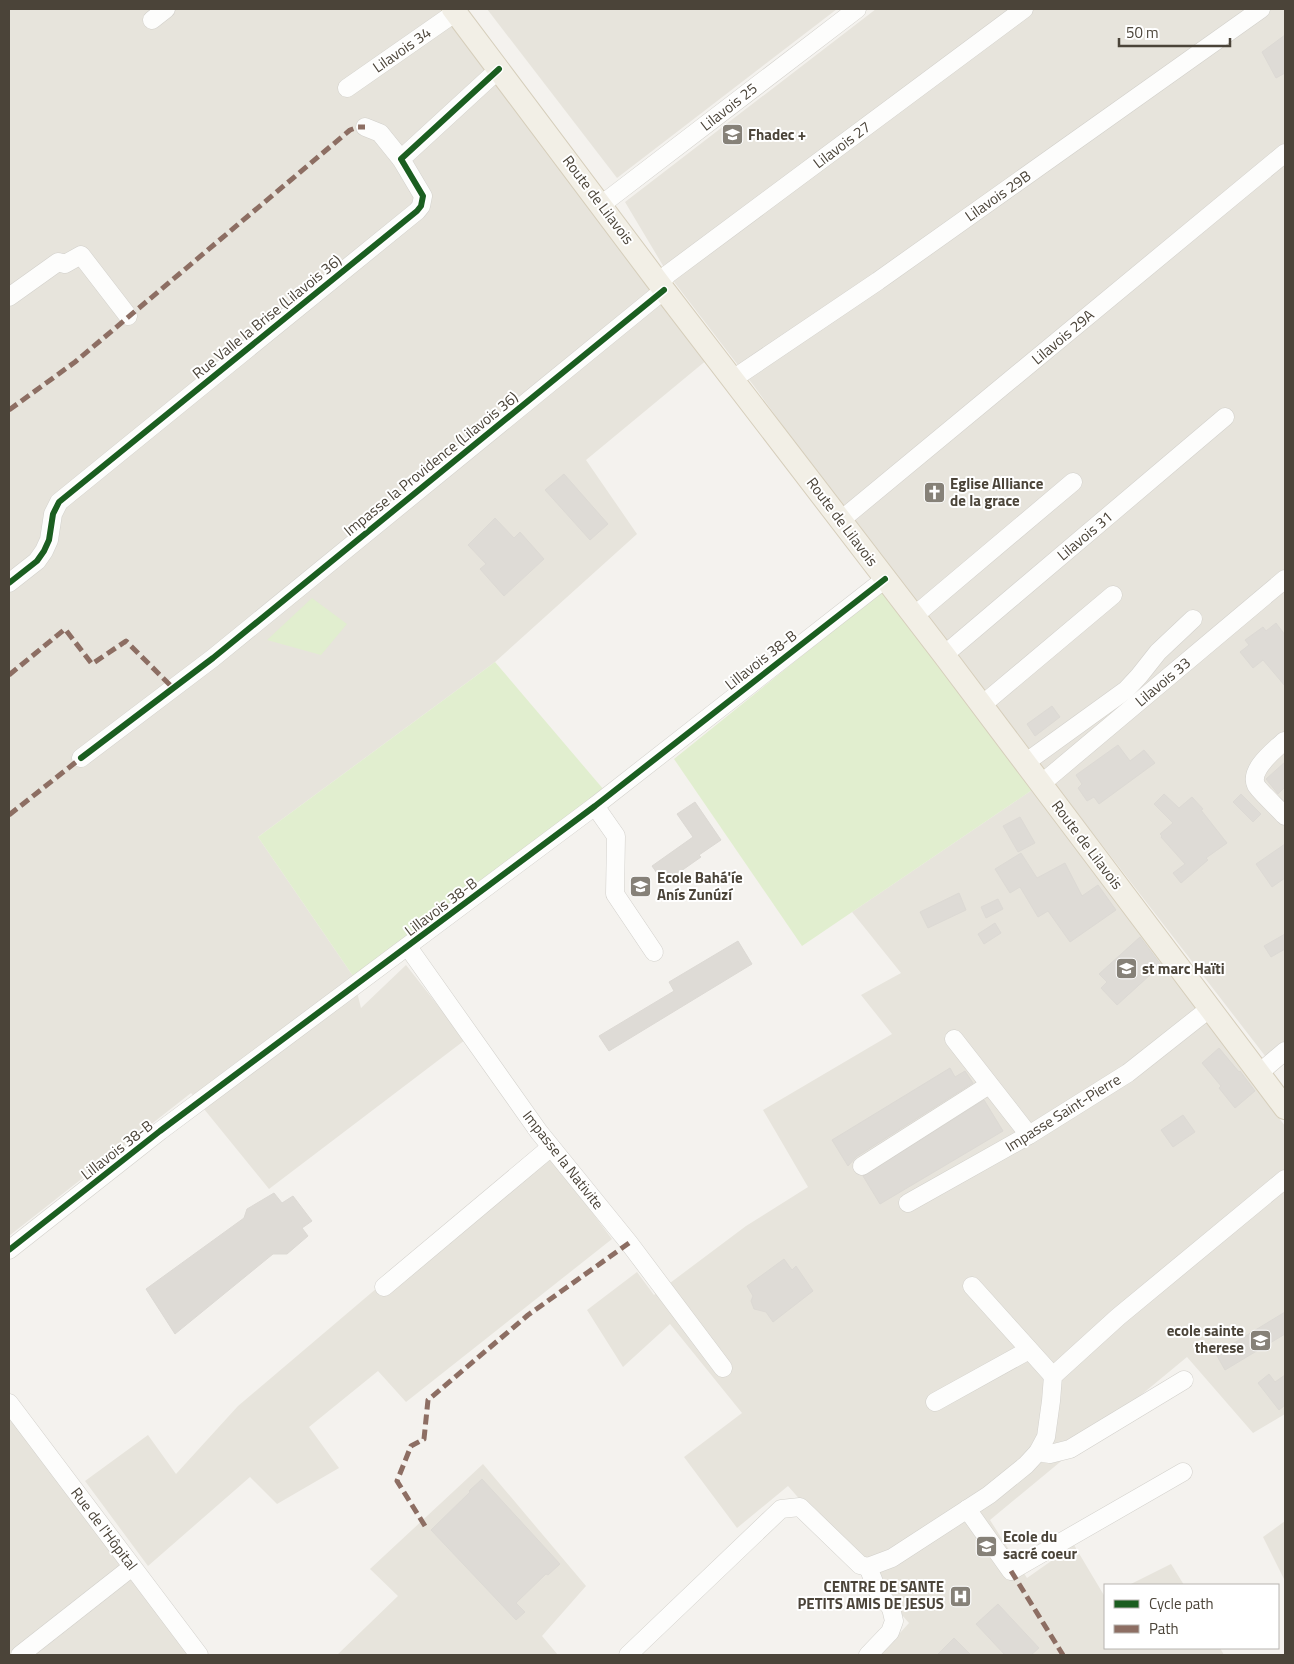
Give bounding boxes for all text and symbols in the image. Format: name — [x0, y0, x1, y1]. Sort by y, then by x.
scale bar — [1119, 15, 1230, 47]
street label: Lilavois 34 — [368, 21, 436, 78]
text: 50 m — [1126, 21, 1159, 44]
street label: Lilavois 25 — [695, 77, 762, 136]
street label: Lilavois 27 — [808, 115, 875, 174]
school or university icon: Fhadec + — [720, 123, 744, 147]
place label: Fhadec + — [748, 123, 806, 146]
street label: Route de Lilavois — [557, 150, 640, 249]
street label: Lilavois 29B — [960, 164, 1035, 227]
street label: Rue Valle la Brise (Lilavois 36) — [187, 249, 346, 384]
street label: Lilavois 29A — [1026, 303, 1099, 370]
street label: Impasse la Providence (Lilavois 36) — [339, 386, 523, 541]
street label: Route de Lilavois — [801, 472, 884, 571]
place label: Eglise Alliance de la grace — [950, 472, 1044, 512]
church icon: Eglise Alliance de la grace — [922, 481, 946, 505]
street label: Lilavois 31 — [1052, 505, 1118, 566]
street label: Lillavois 38-B — [720, 624, 802, 695]
street label: Lilavois 33 — [1130, 651, 1196, 712]
street label: Route de Lilavois — [1046, 795, 1129, 894]
place label: Ecole Bahá'íe Anís Zunúzí — [657, 866, 743, 906]
street label: Lillavois 38-B — [399, 872, 482, 942]
school or university icon: Ecole Bahá'íe Anís Zunúzí — [629, 875, 653, 899]
school or university icon: st marc Haïti — [1114, 957, 1138, 981]
place label: st marc Haïti — [1142, 957, 1225, 980]
street label: Impasse Saint-Pierre — [1000, 1068, 1125, 1157]
street label: Impasse la Nativite — [517, 1105, 609, 1214]
street label: Lillavois 38-B — [76, 1114, 158, 1185]
place label: ecole sainte therese — [1167, 1319, 1244, 1359]
school or university icon: ecole sainte therese — [1248, 1328, 1272, 1352]
street label: Rue de l'Hôpital — [65, 1482, 143, 1575]
place label: Ecole du sacré coeur — [1003, 1525, 1078, 1565]
school or university icon: Ecole du sacré coeur — [975, 1534, 999, 1558]
place label: CENTRE DE SANTE PETITS AMIS DE JESUS — [798, 1575, 944, 1615]
hospital icon: CENTRE DE SANTE PETITS AMIS DE JESUS — [948, 1584, 972, 1608]
legend — [1104, 1584, 1279, 1649]
text: Cycle path — [1149, 1592, 1214, 1615]
text: Path — [1149, 1617, 1179, 1640]

